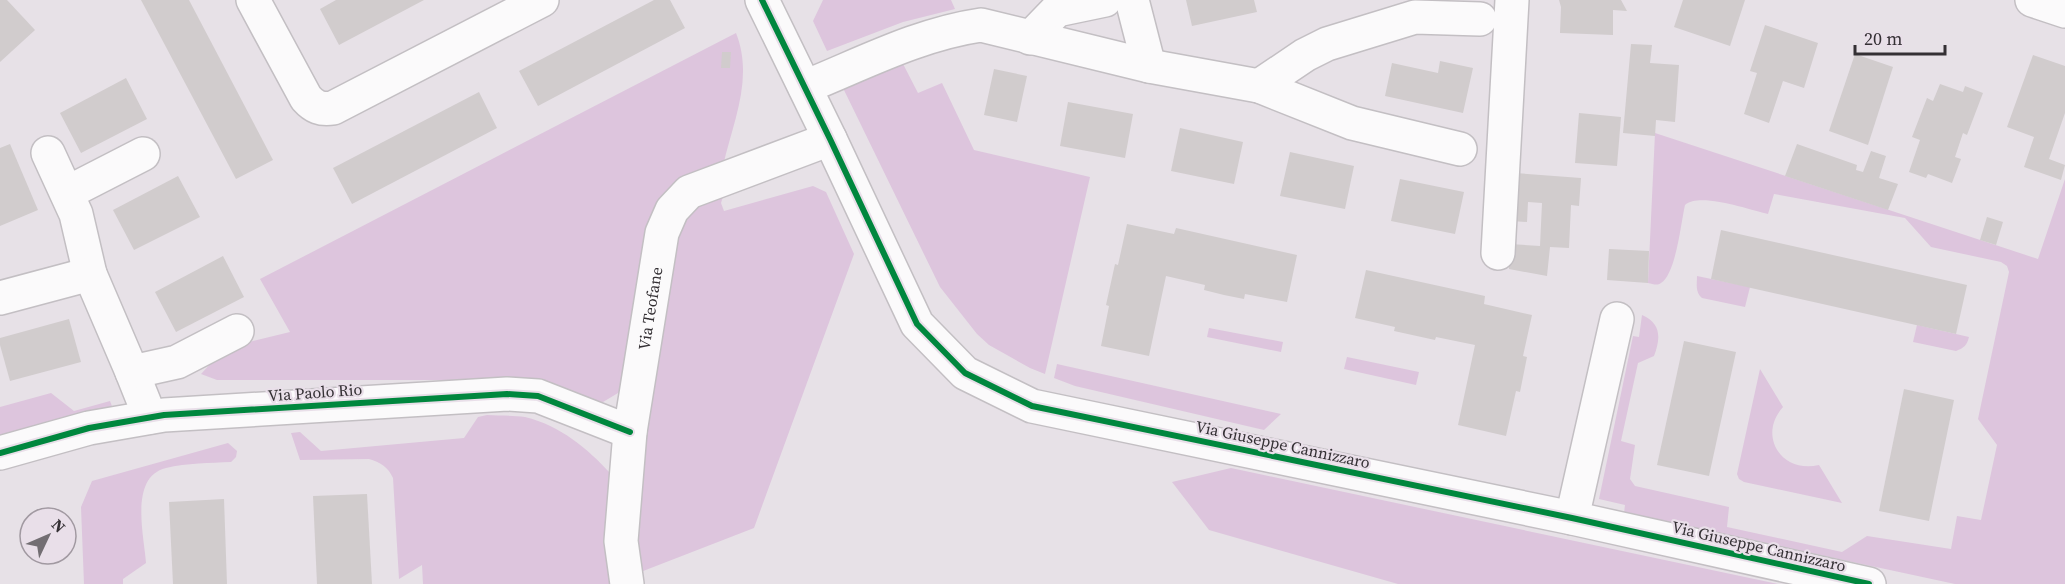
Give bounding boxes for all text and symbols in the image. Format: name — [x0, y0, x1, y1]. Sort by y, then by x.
scale bar — [1855, 18, 1945, 56]
text: 20 m — [1864, 26, 1902, 51]
street label: Via Teofane — [632, 265, 667, 351]
street label: Via Paolo Rio — [267, 378, 363, 406]
street label: Via Giuseppe Cannizzaro — [1194, 415, 1372, 473]
north arrow — [18, 506, 78, 566]
text: N — [47, 514, 71, 538]
street label: Via Giuseppe Cannizzaro — [1670, 515, 1848, 577]

